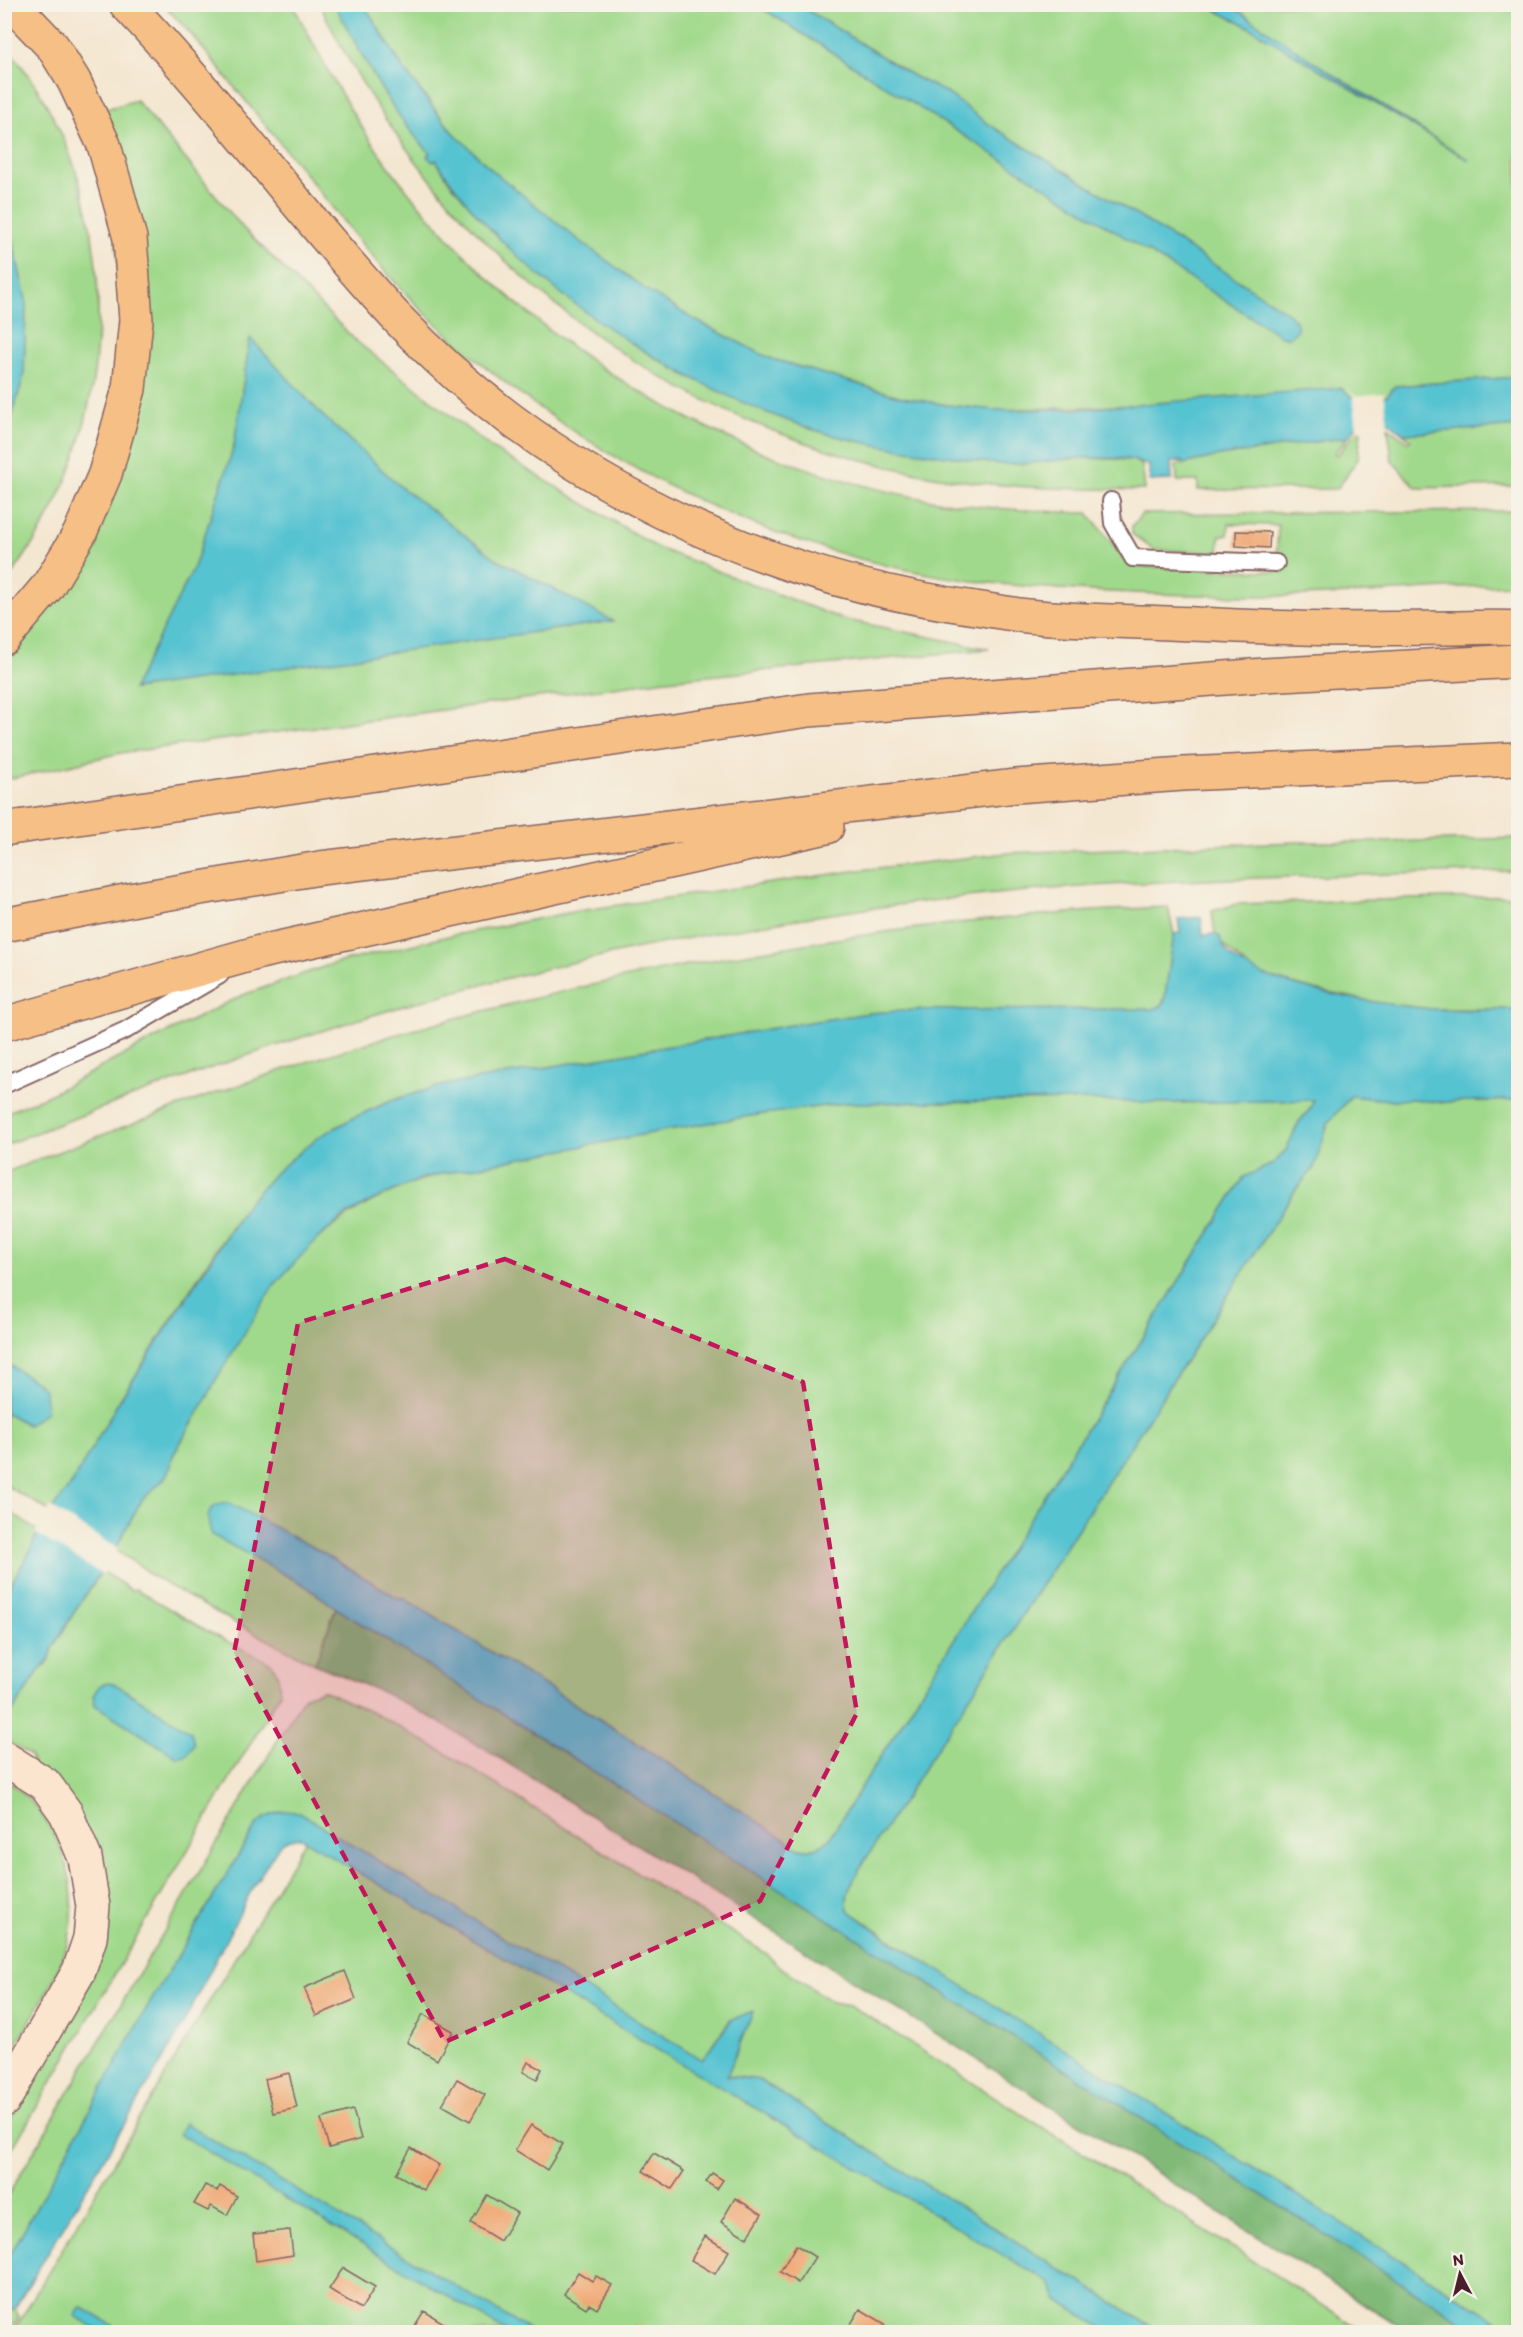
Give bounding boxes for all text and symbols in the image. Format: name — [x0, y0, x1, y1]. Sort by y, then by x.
north arrow — [1430, 2244, 1490, 2304]
text: N — [1452, 2250, 1465, 2270]

